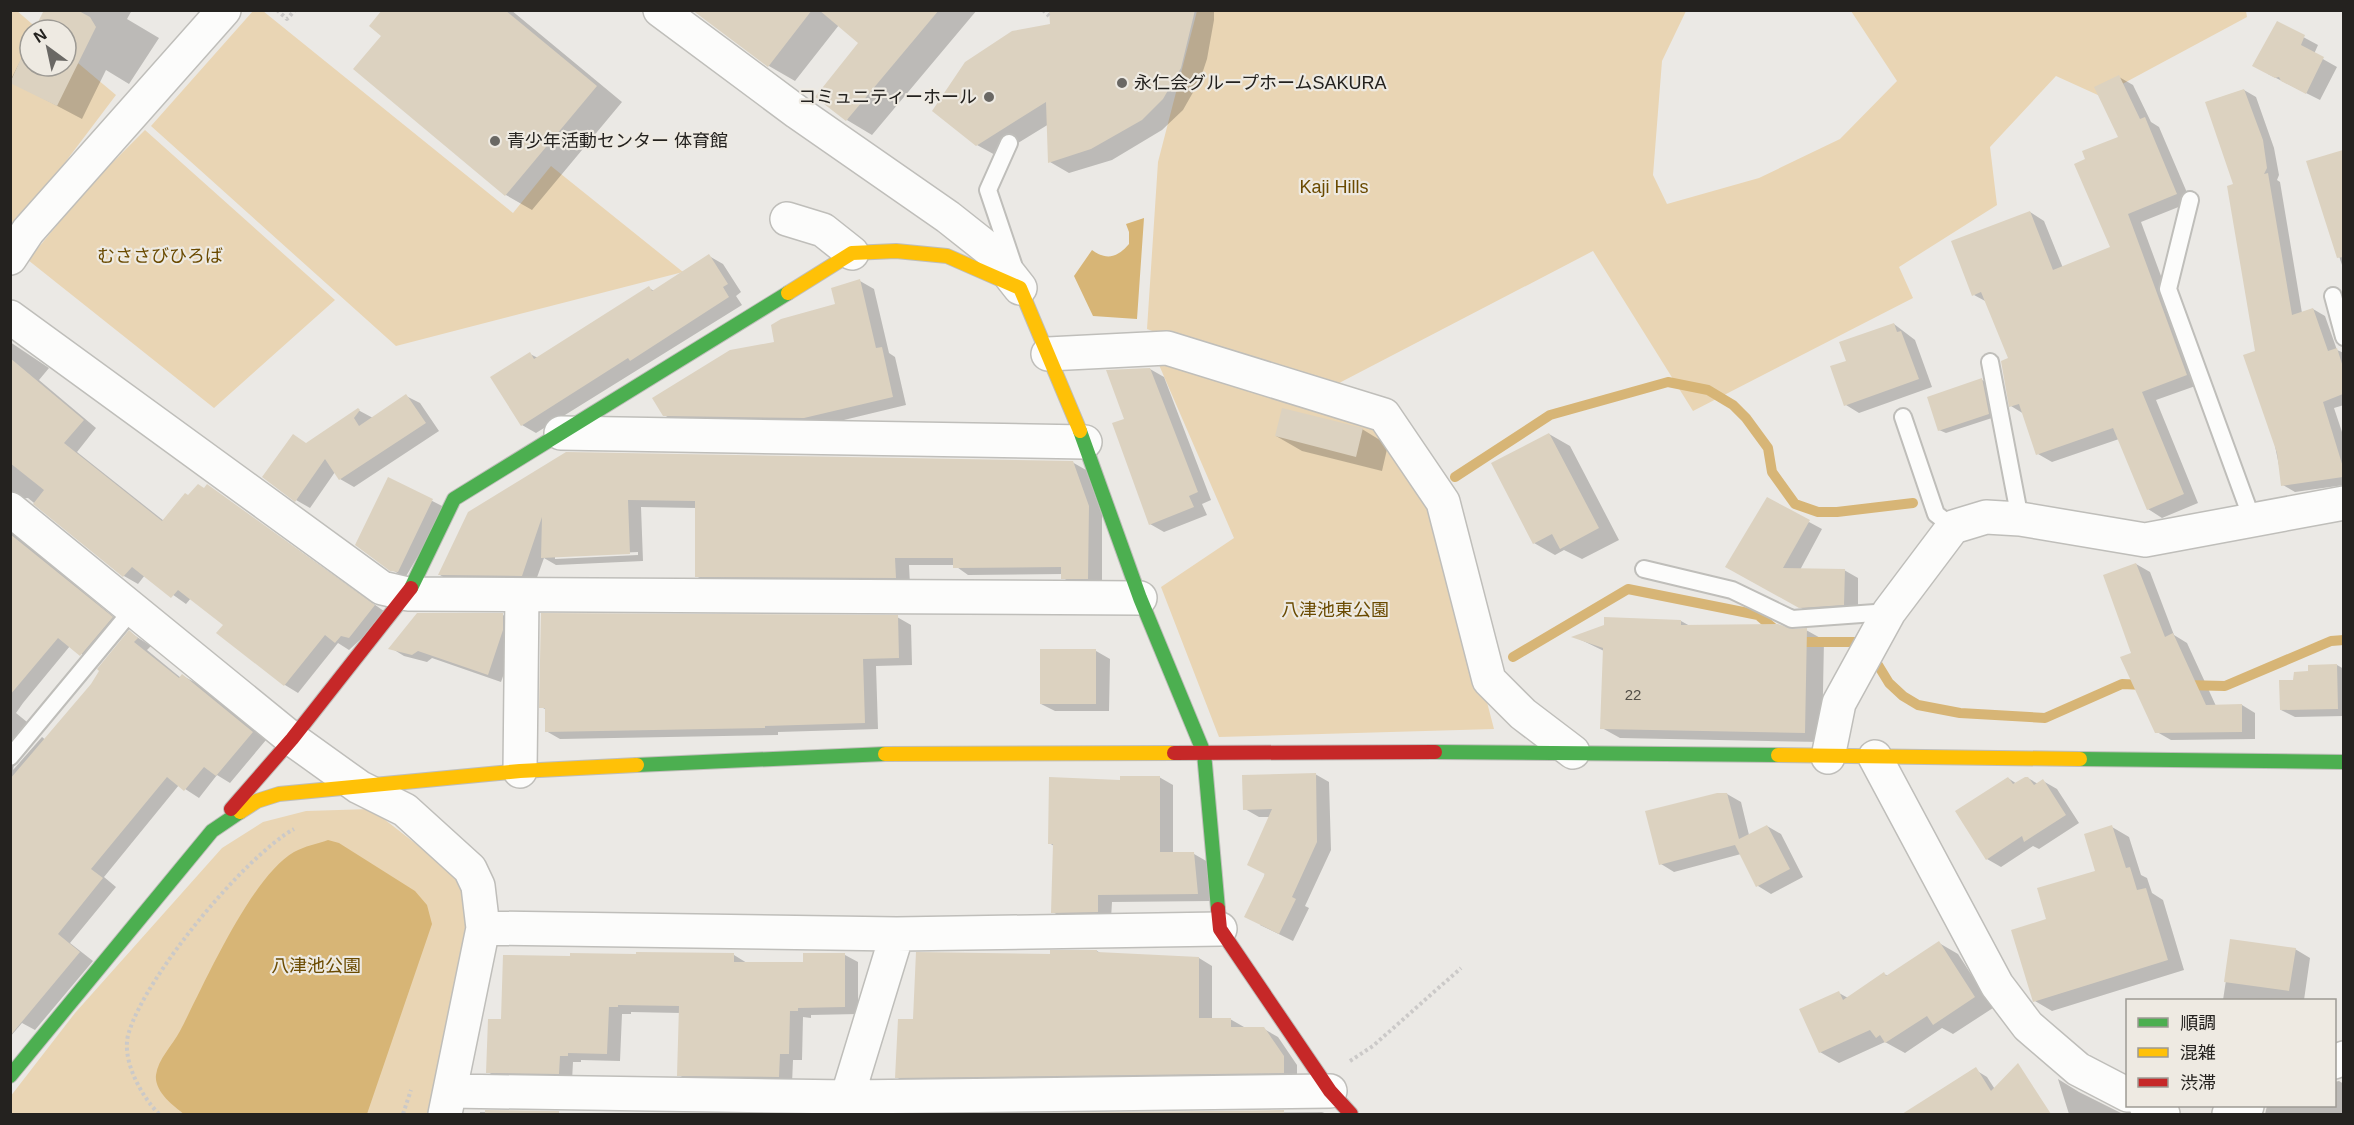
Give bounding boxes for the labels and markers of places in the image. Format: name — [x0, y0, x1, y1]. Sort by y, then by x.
place label: 永仁会グループホームSAKURA — [1134, 73, 1386, 93]
marker: 永仁会グループホームSAKURA — [1115, 76, 1129, 90]
place label: コミュニティーホール — [798, 87, 977, 107]
marker: コミュニティーホール — [982, 90, 996, 104]
place label: 青少年活動センター 体育館 — [507, 131, 728, 151]
marker: 青少年活動センター 体育館 — [488, 134, 502, 148]

